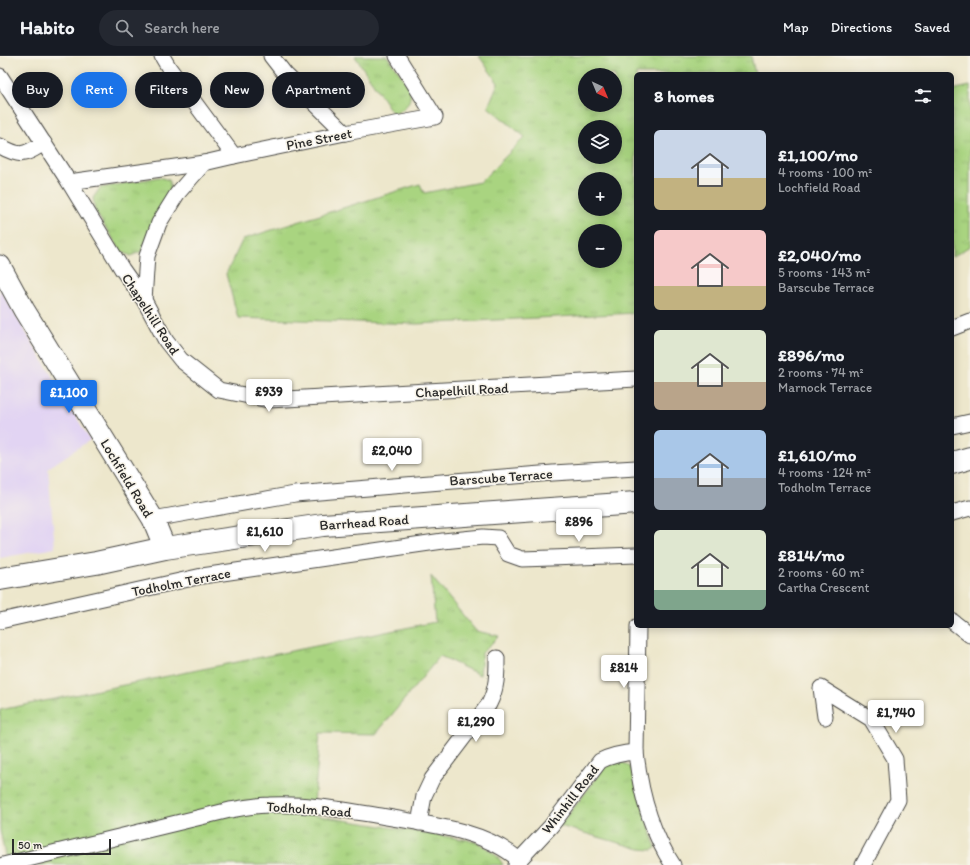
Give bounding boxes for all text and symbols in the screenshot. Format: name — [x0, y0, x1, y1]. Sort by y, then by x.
search box — [99, 10, 379, 46]
text: Habito — [20, 16, 75, 39]
icon: search — [113, 17, 135, 39]
text: Search here — [145, 19, 220, 37]
text: Map — [783, 19, 809, 36]
text: Directions — [831, 19, 892, 36]
text: Saved — [914, 19, 950, 36]
north arrow — [578, 68, 622, 112]
map controls — [578, 68, 622, 268]
chip: Buy — [12, 72, 63, 108]
chip: Rent — [71, 72, 127, 108]
chip: Filters — [135, 72, 202, 108]
chip: New — [210, 72, 264, 108]
chip: Apartment — [272, 72, 365, 108]
icon: filters — [912, 85, 934, 107]
text: 8 homes — [654, 86, 714, 106]
button: layers — [578, 120, 622, 164]
street label: Pine Street — [285, 125, 353, 154]
text: £1,100/mo — [778, 145, 858, 165]
icon: home — [686, 146, 734, 194]
text: 4 rooms · 100 m² — [778, 165, 872, 180]
button: + — [578, 172, 622, 216]
text: Lochfield Road — [778, 180, 860, 195]
button: − — [578, 224, 622, 268]
text: £2,040/mo — [778, 245, 861, 265]
icon: home — [686, 246, 734, 294]
text: 5 rooms · 143 m² — [778, 265, 870, 280]
street label: Chapelhill Road — [118, 270, 183, 358]
text: Barscube Terrace — [778, 280, 874, 295]
text: £896/mo — [778, 345, 844, 365]
icon: home — [686, 346, 734, 394]
text: 2 rooms · 74 m² — [778, 365, 864, 380]
pin: £939 — [245, 379, 293, 413]
pin: £1,100 — [36, 380, 102, 414]
street label: Chapelhill Road — [415, 380, 510, 401]
text: Marnock Terrace — [778, 380, 872, 395]
text: £939 — [255, 384, 283, 399]
text: £1,100 — [50, 385, 88, 400]
street label: Lochfield Road — [96, 436, 157, 521]
pin: £2,040 — [359, 438, 425, 472]
text: £2,040 — [372, 443, 412, 458]
text: £1,610/mo — [778, 445, 856, 465]
icon: home — [686, 446, 734, 494]
street label: Barscube Terrace — [449, 465, 554, 490]
text: 4 rooms · 124 m² — [778, 465, 871, 480]
text: Todholm Terrace — [778, 480, 871, 495]
pin: £896 — [555, 509, 603, 543]
street label: Barrhead Road — [319, 511, 410, 534]
text: £896 — [565, 514, 593, 529]
pin: £1,610 — [232, 519, 298, 553]
text: £1,610 — [247, 524, 284, 539]
text: £814/mo — [778, 545, 845, 565]
icon: home — [686, 546, 734, 594]
street label: Todholm Terrace — [130, 564, 232, 600]
text: 2 rooms · 60 m² — [778, 565, 864, 580]
text: Cartha Crescent — [778, 580, 869, 595]
pin: £814 — [600, 655, 648, 689]
text: £814 — [610, 660, 638, 675]
pin: £1,740 — [863, 700, 929, 734]
text: £1,740 — [877, 705, 915, 720]
pin: £1,290 — [443, 709, 509, 743]
text: £1,290 — [457, 714, 495, 729]
street label: Whinhill Road — [538, 761, 603, 837]
street label: Todholm Road — [266, 798, 352, 821]
scale bar — [12, 837, 111, 856]
text: 50 m — [18, 839, 42, 852]

